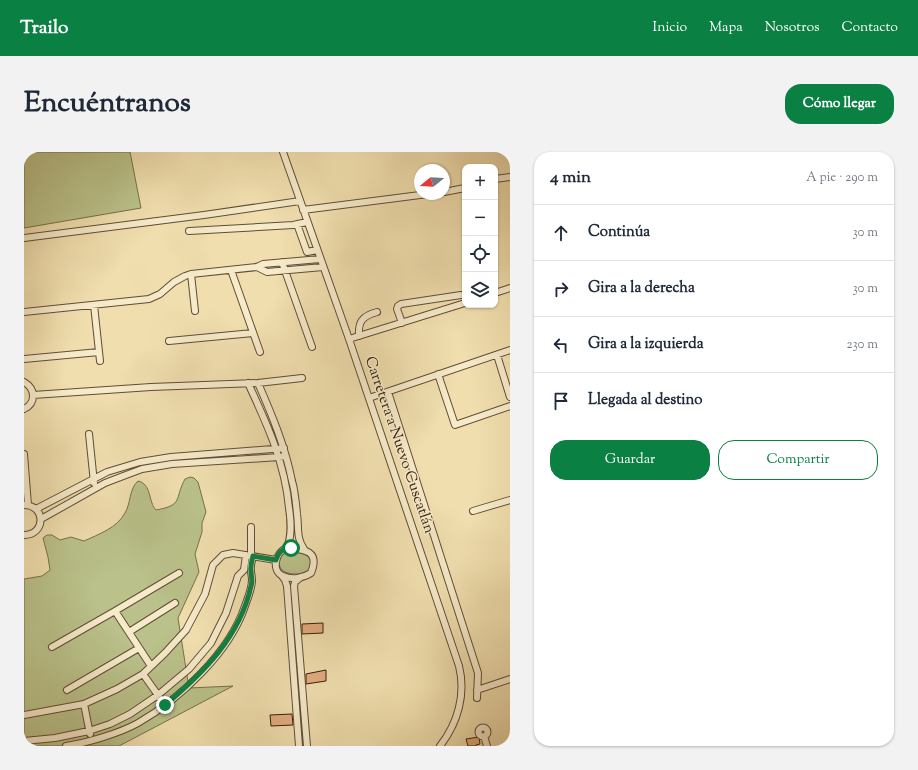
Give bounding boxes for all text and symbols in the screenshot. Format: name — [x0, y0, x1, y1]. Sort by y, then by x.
text: Trailo — [20, 15, 68, 42]
text: Inicio — [653, 18, 687, 38]
text: Mapa — [709, 18, 743, 38]
text: Nosotros — [765, 18, 820, 38]
text: Contacto — [842, 18, 898, 38]
text: Encuéntranos — [24, 84, 191, 124]
button: Cómo llegar — [785, 84, 894, 124]
north arrow — [414, 164, 450, 200]
map controls — [462, 164, 498, 308]
button: + — [462, 164, 498, 200]
text: 4 min — [550, 166, 591, 190]
text: A pie · 290 m — [806, 169, 878, 187]
button: − — [462, 200, 498, 236]
icon: ahead — [550, 222, 572, 244]
text: Continúa — [588, 222, 650, 243]
text: 30 m — [852, 224, 878, 242]
button: locate — [462, 236, 498, 272]
button: layers — [462, 272, 498, 308]
icon: right — [550, 278, 572, 300]
text: Gira a la derecha — [588, 278, 695, 299]
text: 30 m — [852, 280, 878, 298]
icon: left — [550, 334, 572, 356]
text: Gira a la izquierda — [588, 334, 704, 355]
text: 230 m — [846, 336, 878, 354]
street label: Carretera a Nuevo Cuscatlán — [359, 354, 439, 536]
icon: arrive — [550, 390, 572, 412]
text: Llegada al destino — [588, 390, 703, 411]
button: Guardar — [550, 440, 710, 480]
button: Compartir — [718, 440, 878, 480]
route start — [282, 539, 300, 557]
route end — [156, 696, 174, 714]

